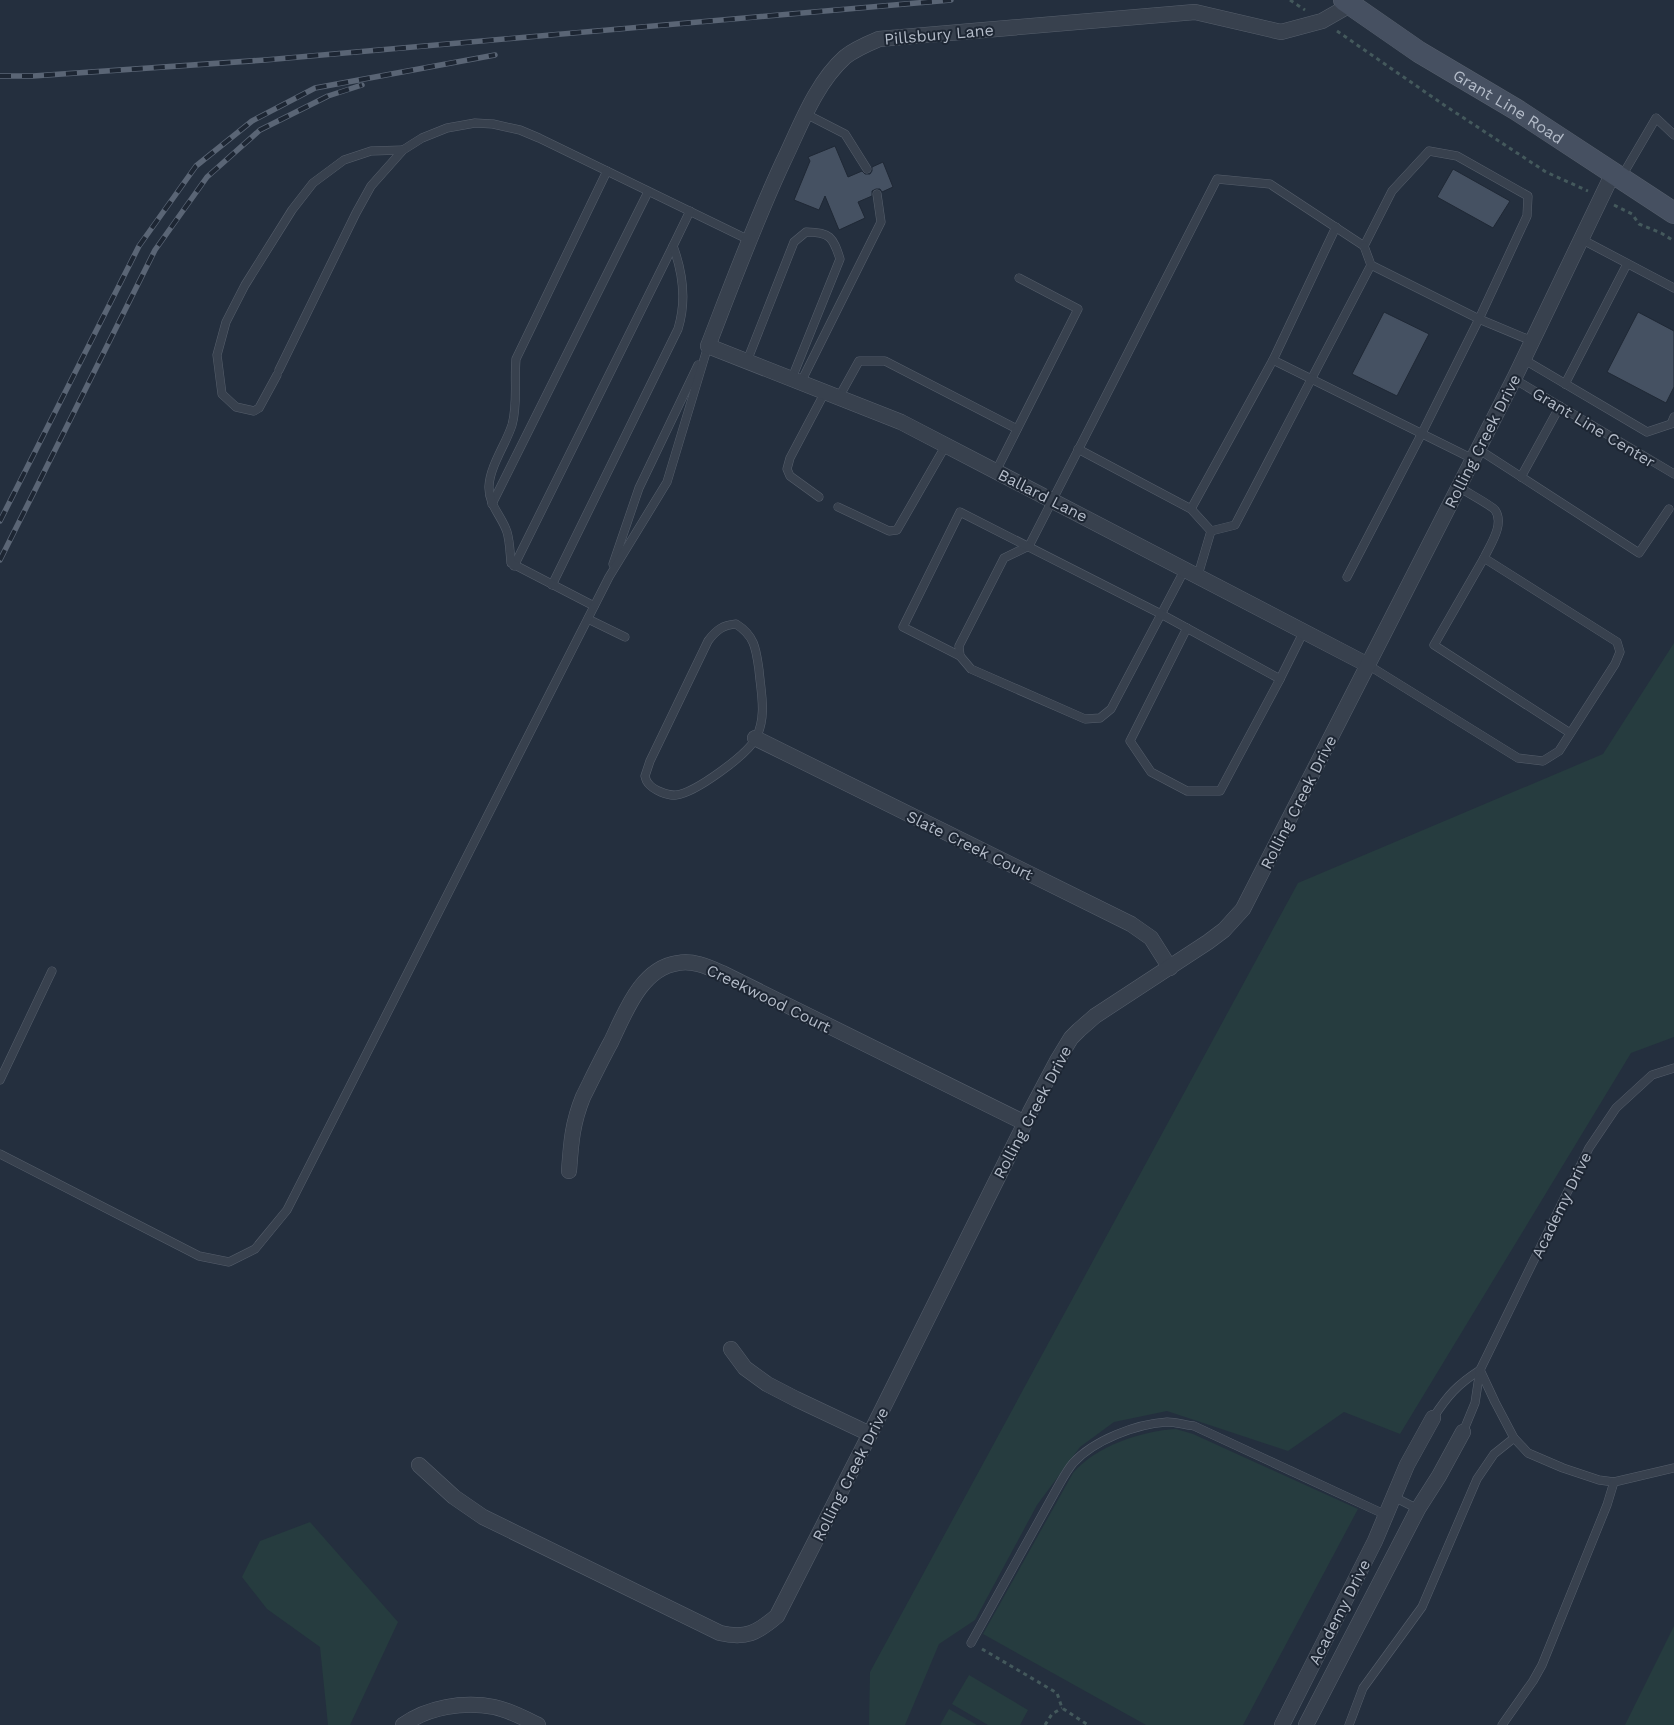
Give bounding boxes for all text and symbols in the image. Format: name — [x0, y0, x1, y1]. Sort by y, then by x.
street label: Pillsbury Lane — [884, 20, 995, 49]
street label: Grant Line Road — [1450, 65, 1567, 148]
street label: Rolling Creek Drive — [1440, 371, 1524, 511]
street label: Grant Line Center — [1529, 383, 1659, 472]
street label: Ballard Lane — [995, 465, 1091, 526]
street label: Rolling Creek Drive — [1256, 732, 1340, 872]
street label: Slate Creek Court — [903, 807, 1036, 884]
street label: Creekwood Court — [704, 960, 834, 1037]
street label: Rolling Creek Drive — [989, 1043, 1075, 1182]
street label: Academy Drive — [1528, 1149, 1595, 1261]
street label: Rolling Creek Drive — [808, 1404, 892, 1544]
street label: Academy Drive — [1305, 1556, 1374, 1668]

